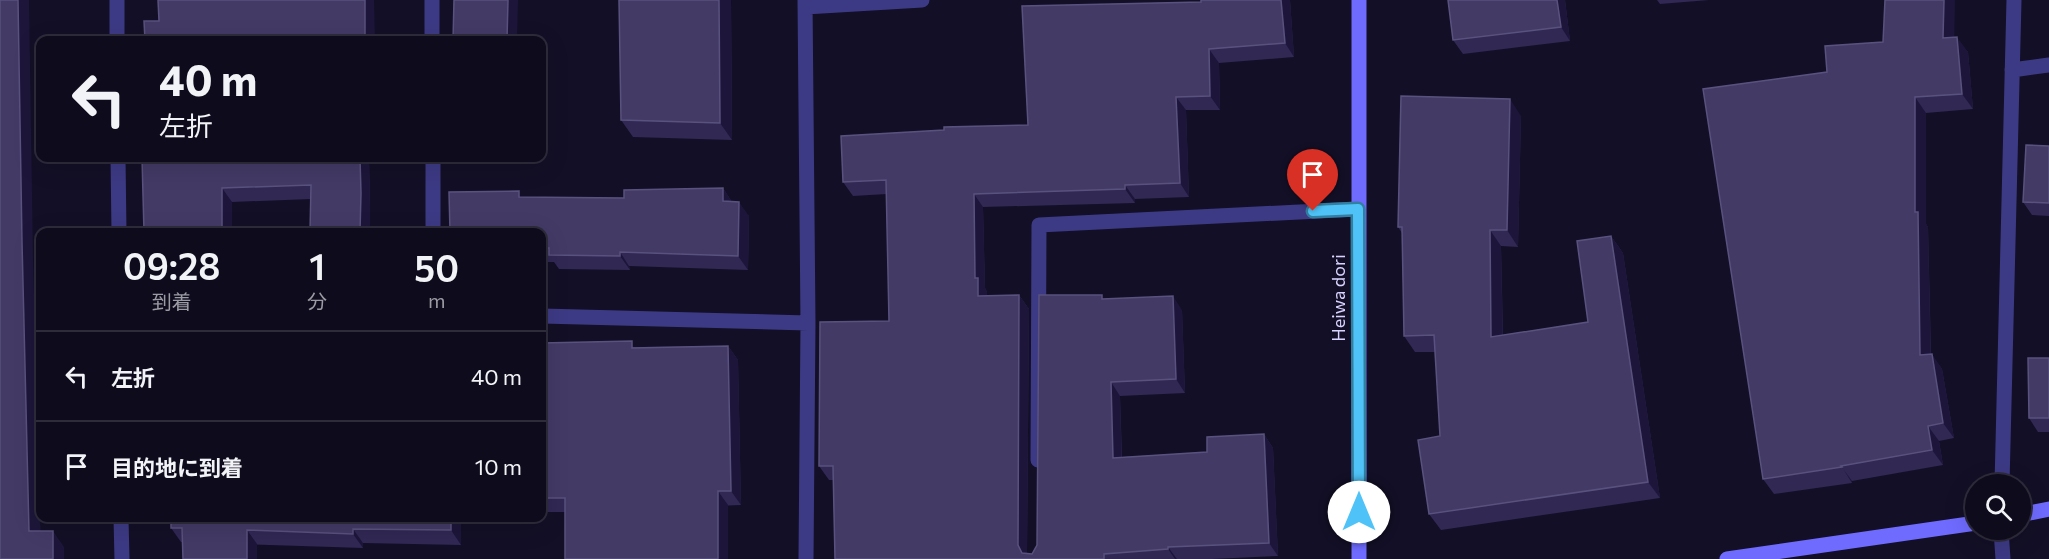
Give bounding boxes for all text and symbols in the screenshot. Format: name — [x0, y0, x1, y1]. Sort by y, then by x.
text: 40 m — [159, 53, 257, 105]
icon: left — [60, 60, 138, 138]
text: 左折 — [159, 109, 213, 142]
pin — [1287, 149, 1338, 211]
icon: arrive — [1296, 158, 1329, 191]
text: 09:28 — [123, 243, 220, 287]
text: 1 — [309, 243, 325, 287]
text: 50 — [414, 245, 459, 289]
street label: Heiwa dori — [1327, 254, 1349, 342]
text: m — [428, 288, 445, 312]
text: 到着 — [152, 289, 192, 313]
text: 分 — [307, 289, 327, 313]
icon: left — [60, 360, 93, 393]
text: 40 m — [471, 363, 522, 390]
text: 左折 — [111, 364, 155, 391]
icon: arrive — [60, 450, 93, 483]
text: 10 m — [475, 453, 522, 480]
text: 目的地に到着 — [111, 454, 243, 481]
map controls — [1965, 474, 2031, 540]
button: search — [1965, 474, 2031, 540]
position arrow — [1327, 480, 1391, 544]

